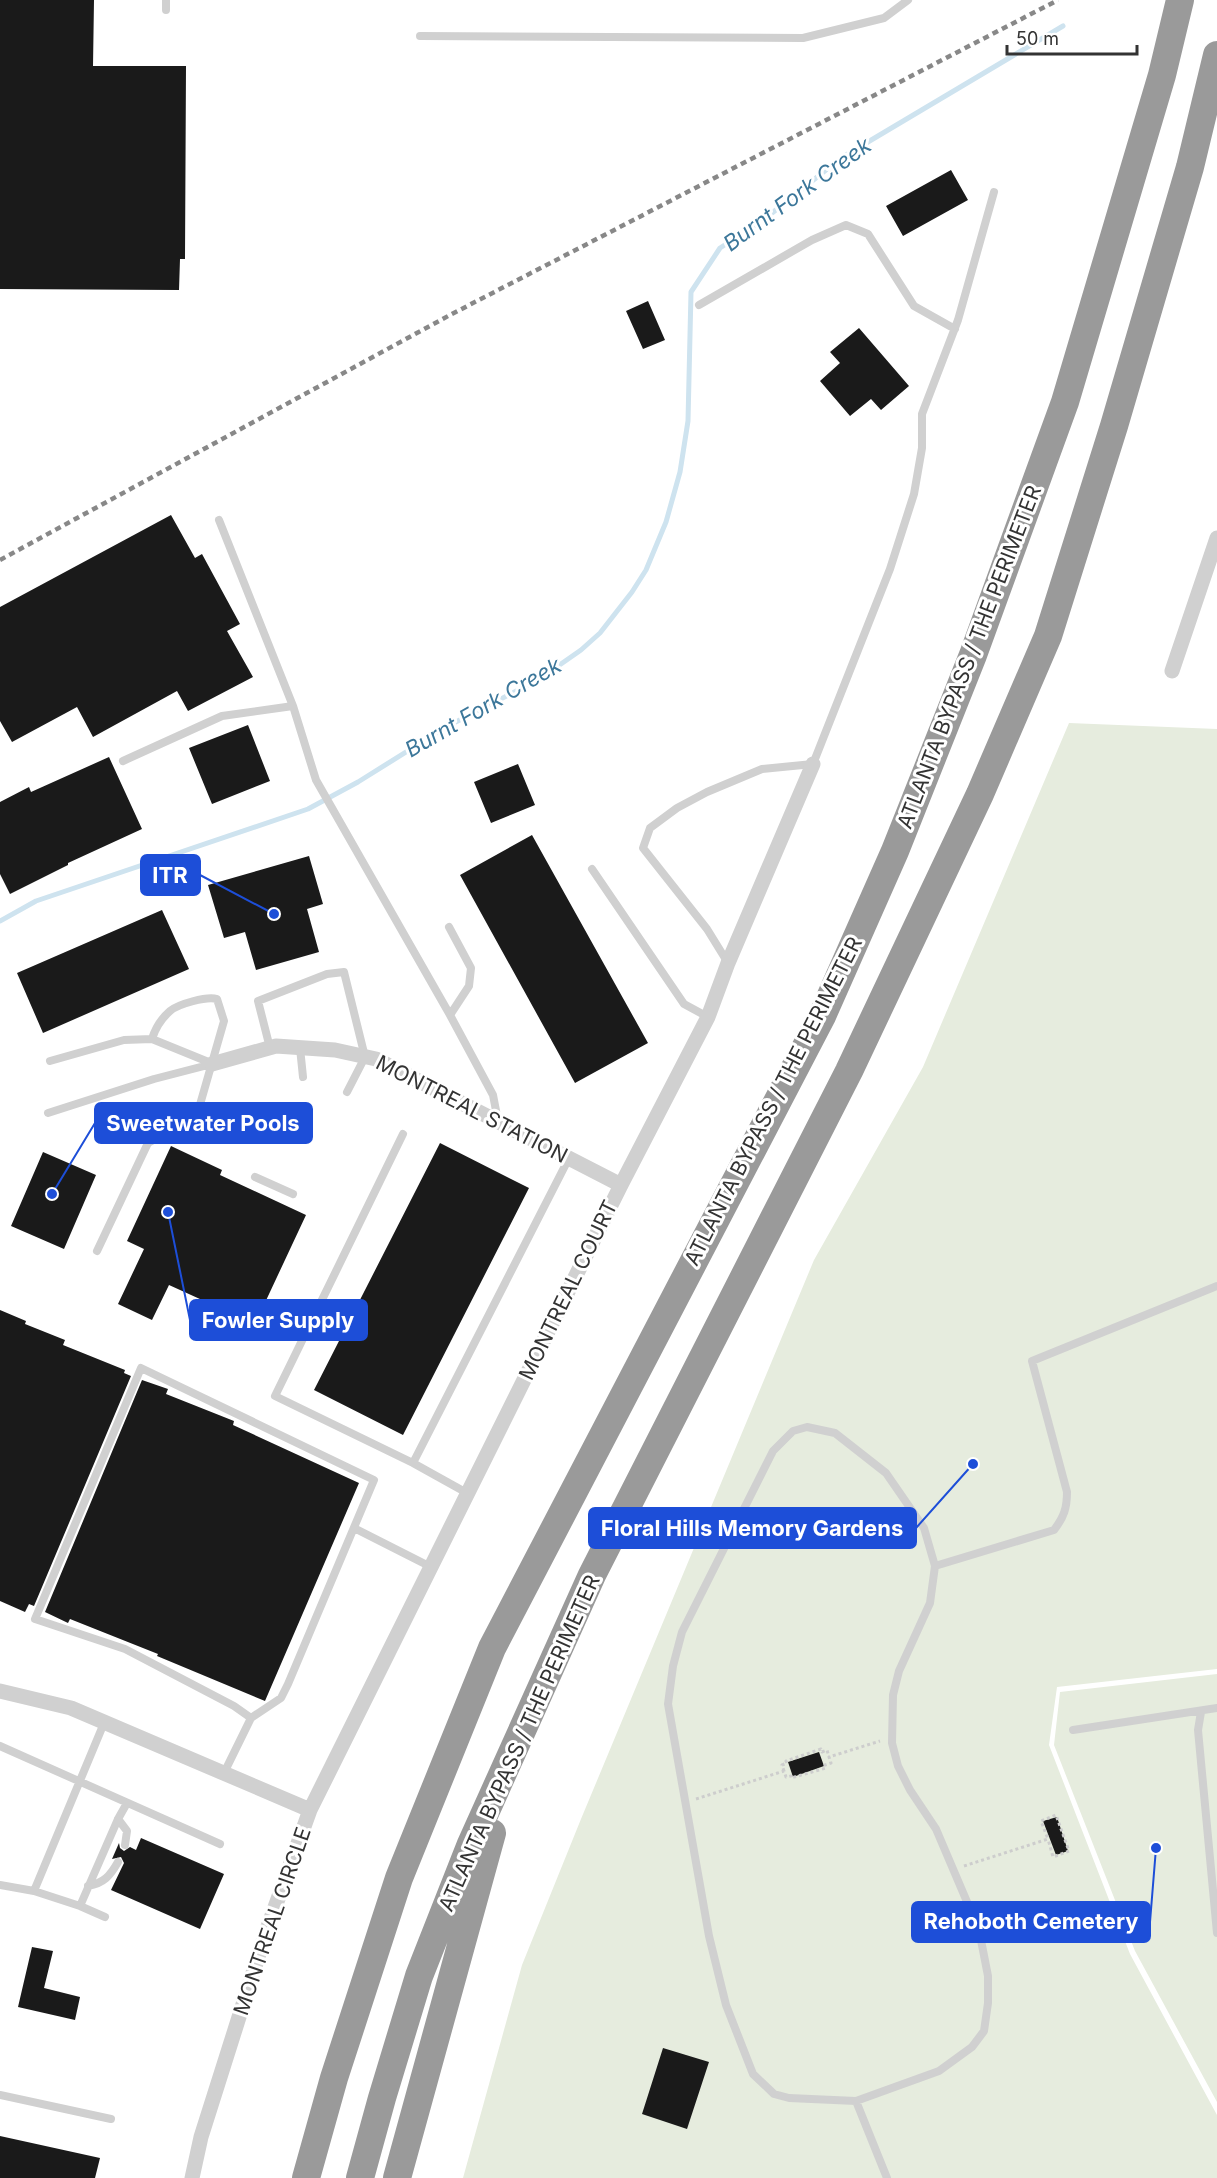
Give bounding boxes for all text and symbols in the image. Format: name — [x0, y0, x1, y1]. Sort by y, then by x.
scale bar — [1007, 18, 1138, 56]
text: 50 m — [1016, 28, 1059, 49]
water label: Burnt Fork Creek — [718, 131, 877, 256]
street label: ATLANTA BYPASS / THE PERIMETER — [892, 482, 1046, 832]
water label: Burnt Fork Creek — [400, 651, 567, 762]
callout: ITR — [141, 855, 200, 895]
text: ITR — [152, 862, 188, 888]
street label: ATLANTA BYPASS / THE PERIMETER — [679, 933, 867, 1269]
street label: MONTREAL STATION — [372, 1050, 572, 1168]
callout: Sweetwater Pools — [95, 1103, 312, 1143]
text: Sweetwater Pools — [106, 1110, 300, 1136]
street label: MONTREAL COURT — [514, 1196, 622, 1384]
callout: Fowler Supply — [190, 1300, 367, 1340]
text: Fowler Supply — [202, 1307, 354, 1333]
callout: Floral Hills Memory Gardens — [589, 1508, 916, 1548]
text: Floral Hills Memory Gardens — [601, 1515, 903, 1541]
street label: ATLANTA BYPASS / THE PERIMETER — [433, 1571, 605, 1915]
street label: MONTREAL CIRCLE — [228, 1824, 316, 2018]
callout: Rehoboth Cemetery — [912, 1902, 1150, 1942]
text: Rehoboth Cemetery — [924, 1908, 1138, 1934]

